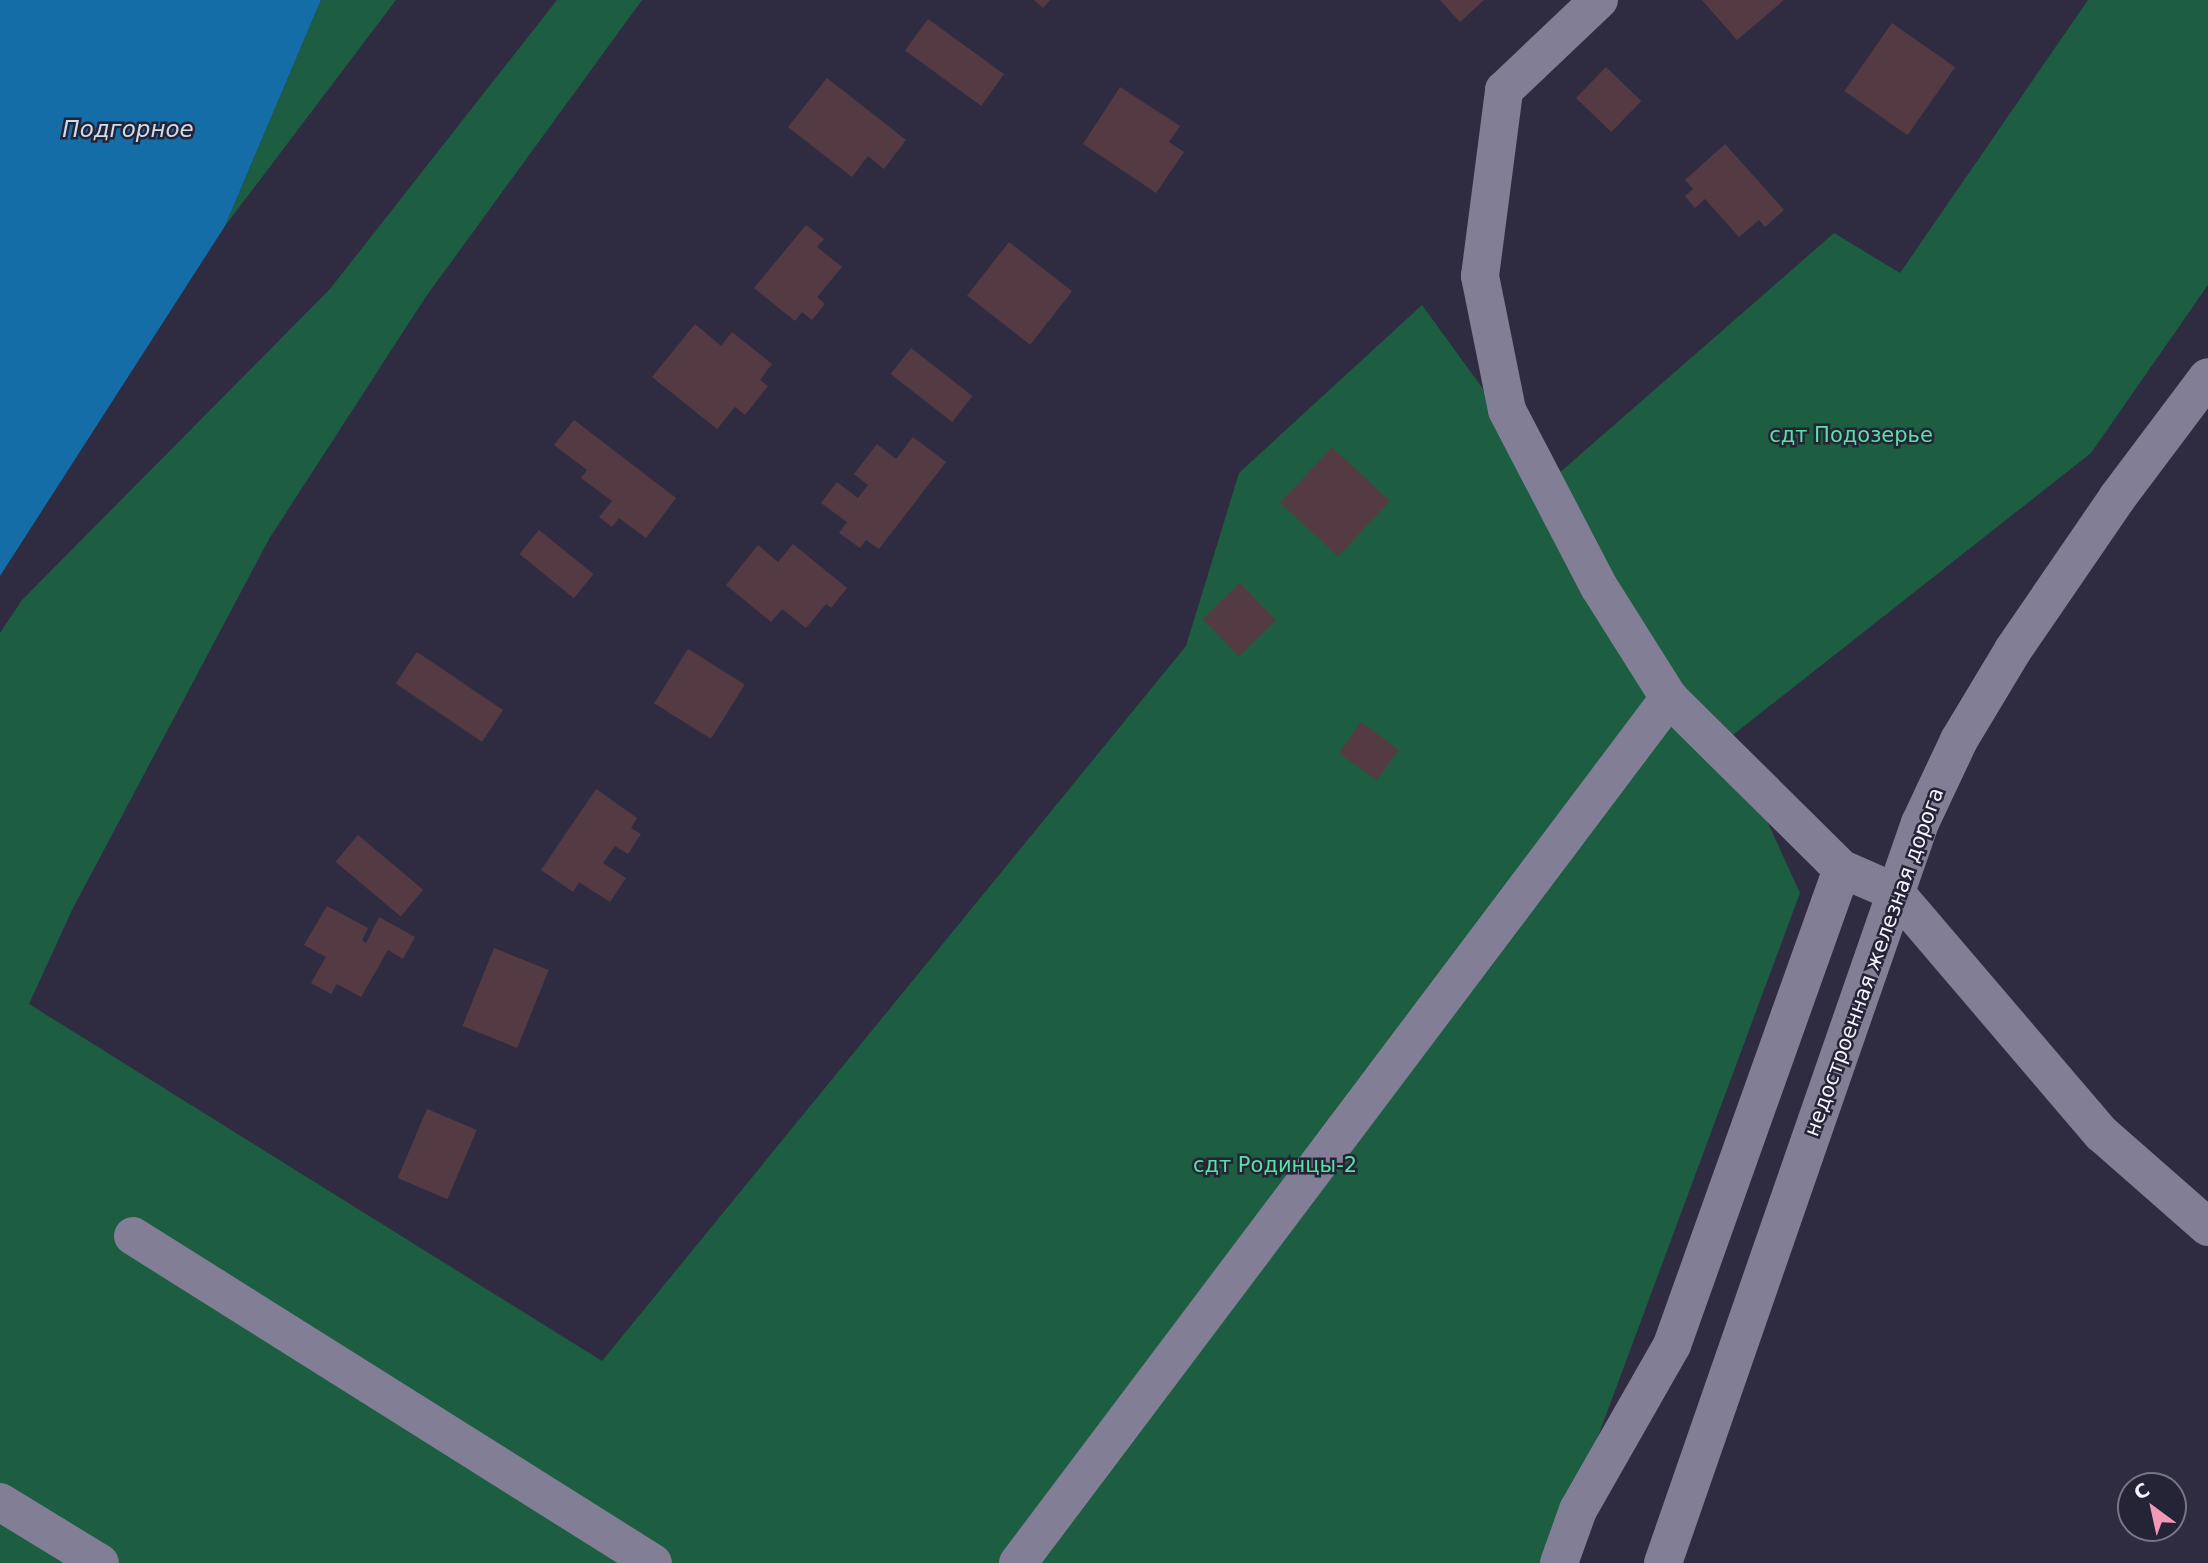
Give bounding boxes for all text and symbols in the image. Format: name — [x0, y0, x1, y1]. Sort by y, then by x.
water label: Подгорное — [62, 115, 194, 143]
park label: сдт Подозерье — [1769, 422, 1933, 448]
street label: недостроенная железная дорога — [1799, 784, 1949, 1140]
park label: сдт Родинцы-2 — [1193, 1152, 1357, 1178]
north arrow — [2117, 1472, 2187, 1542]
text: С — [2130, 1478, 2153, 1504]

